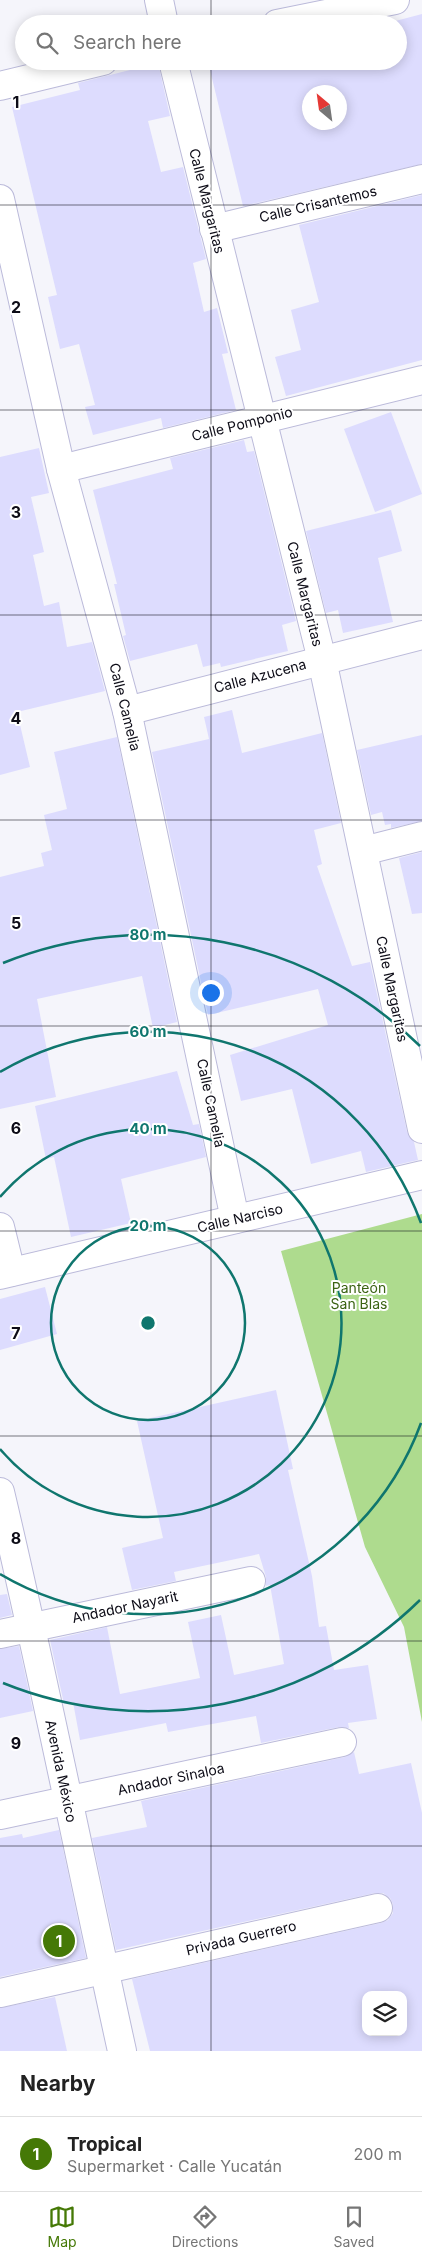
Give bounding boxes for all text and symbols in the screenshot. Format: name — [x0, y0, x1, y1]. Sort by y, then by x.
search box — [15, 15, 407, 70]
icon: search — [33, 29, 61, 57]
text: Search here — [73, 31, 182, 54]
north arrow — [302, 85, 347, 130]
text: 1 — [13, 92, 19, 112]
street label: Calle Margaritas — [186, 147, 229, 255]
street label: Calle Crisantemos — [257, 182, 378, 225]
text: 2 — [11, 297, 21, 317]
street label: Calle Pomponio — [190, 403, 294, 444]
text: 3 — [11, 502, 21, 522]
street label: Calle Margaritas — [284, 540, 327, 648]
street label: Calle Azucena — [212, 655, 308, 696]
street label: Calle Camelia — [106, 661, 145, 753]
text: 4 — [11, 708, 22, 728]
text: 5 — [11, 913, 21, 933]
text: 80 m — [129, 925, 167, 944]
street label: Calle Margaritas — [373, 934, 412, 1043]
your location — [198, 980, 224, 1006]
text: 60 m — [129, 1022, 167, 1041]
street label: Calle Camelia — [194, 1057, 229, 1149]
text: 6 — [11, 1118, 21, 1138]
text: 40 m — [129, 1119, 167, 1138]
street label: Calle Narciso — [195, 1199, 284, 1236]
text: 20 m — [130, 1216, 166, 1235]
park label: Panteón San Blas — [331, 1279, 387, 1312]
centre of rings — [139, 1314, 157, 1332]
text: 7 — [11, 1323, 21, 1343]
text: 8 — [11, 1528, 21, 1548]
street label: Andador Nayarit — [70, 1587, 180, 1626]
street label: Avenida México — [42, 1718, 81, 1824]
text: 9 — [11, 1733, 21, 1753]
street label: Andador Sinaloa — [116, 1759, 226, 1798]
street label: Privada Guerrero — [184, 1917, 298, 1958]
pin: 1 — [43, 1922, 75, 1960]
map controls — [362, 1991, 407, 2036]
button: layers — [362, 1991, 407, 2036]
text: Nearby — [20, 2071, 95, 2096]
text: Tropical — [67, 2133, 142, 2156]
text: 1 — [33, 2144, 39, 2164]
text: 200 m — [354, 2144, 402, 2164]
text: Supermarket · Calle Yucatán — [67, 2156, 282, 2176]
tab: Map — [48, 2203, 77, 2250]
tab: Directions — [172, 2203, 238, 2250]
tab: Saved — [333, 2203, 374, 2250]

